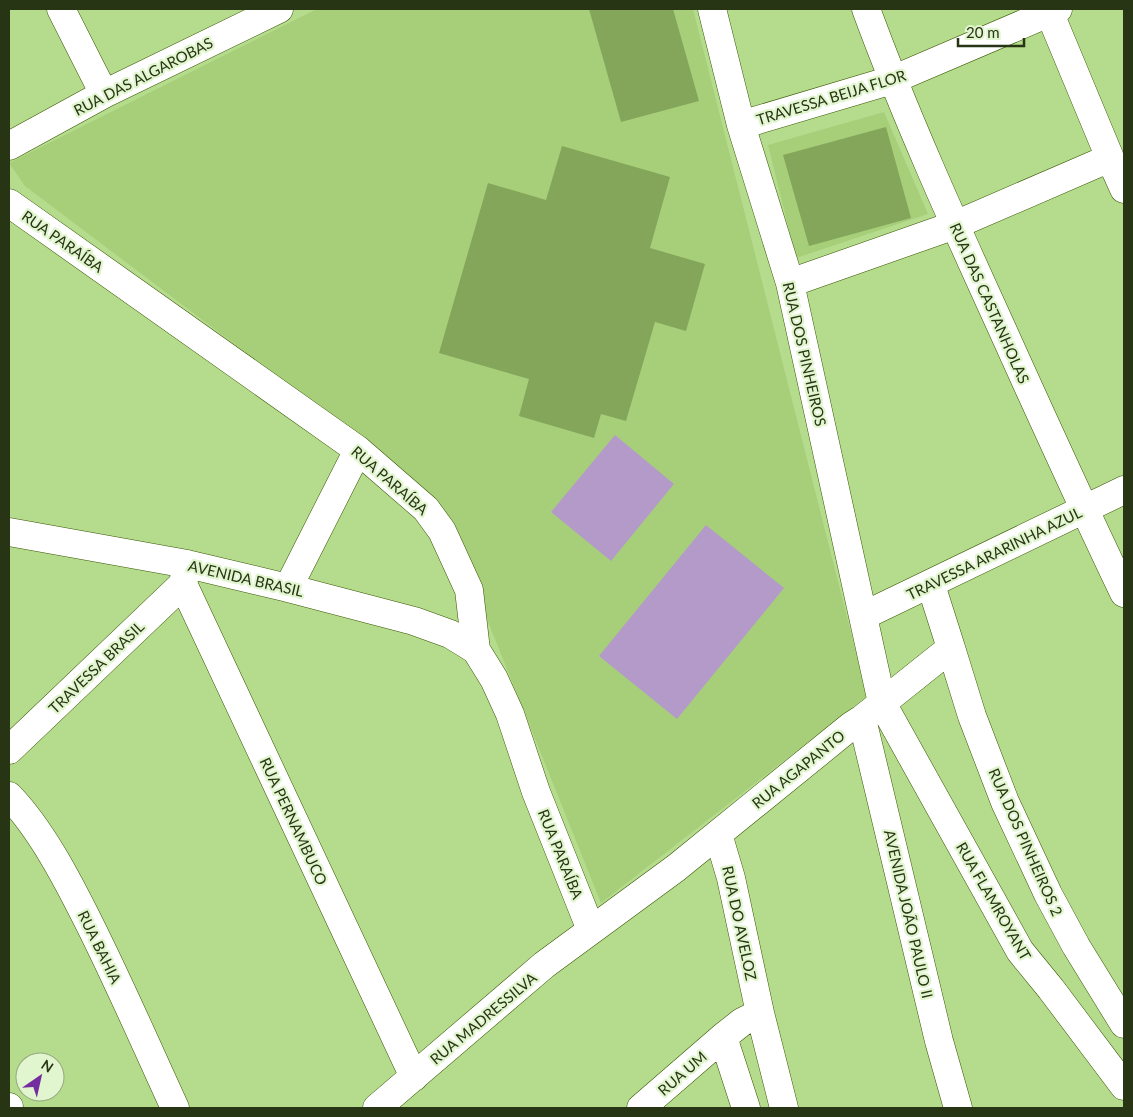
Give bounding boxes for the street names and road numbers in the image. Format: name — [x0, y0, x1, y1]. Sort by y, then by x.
street label: RUA DAS ALGAROBAS — [70, 33, 216, 119]
street label: TRAVESSA BEIJA FLOR — [754, 66, 908, 128]
street label: RUA PARAÍBA — [19, 206, 108, 276]
street label: RUA DAS CASTANHOLAS — [946, 220, 1034, 386]
street label: RUA DOS PINHEIROS — [780, 280, 830, 428]
street label: RUA PARAÍBA — [348, 442, 433, 519]
street label: TRAVESSA ARARINHA AZUL — [903, 503, 1085, 603]
street label: AVENIDA BRASIL — [187, 556, 306, 600]
street label: TRAVESSA BRASIL — [45, 617, 148, 717]
street label: RUA AGAPANTO — [748, 726, 848, 812]
street label: RUA PERNAMBUCO — [257, 754, 331, 888]
street label: RUA DOS PINHEIROS 2 — [985, 765, 1067, 919]
street label: RUA PARAÍBA — [535, 806, 588, 902]
street label: AVENIDA JOÃO PAULO II — [881, 828, 937, 1000]
street label: RUA FLAMROYANT — [953, 839, 1035, 963]
street label: RUA DO AVELOZ — [719, 864, 761, 982]
street label: RUA BAHIA — [75, 907, 126, 987]
street label: RUA MADRESSILVA — [426, 968, 541, 1068]
street label: RUA UM — [654, 1047, 710, 1099]

